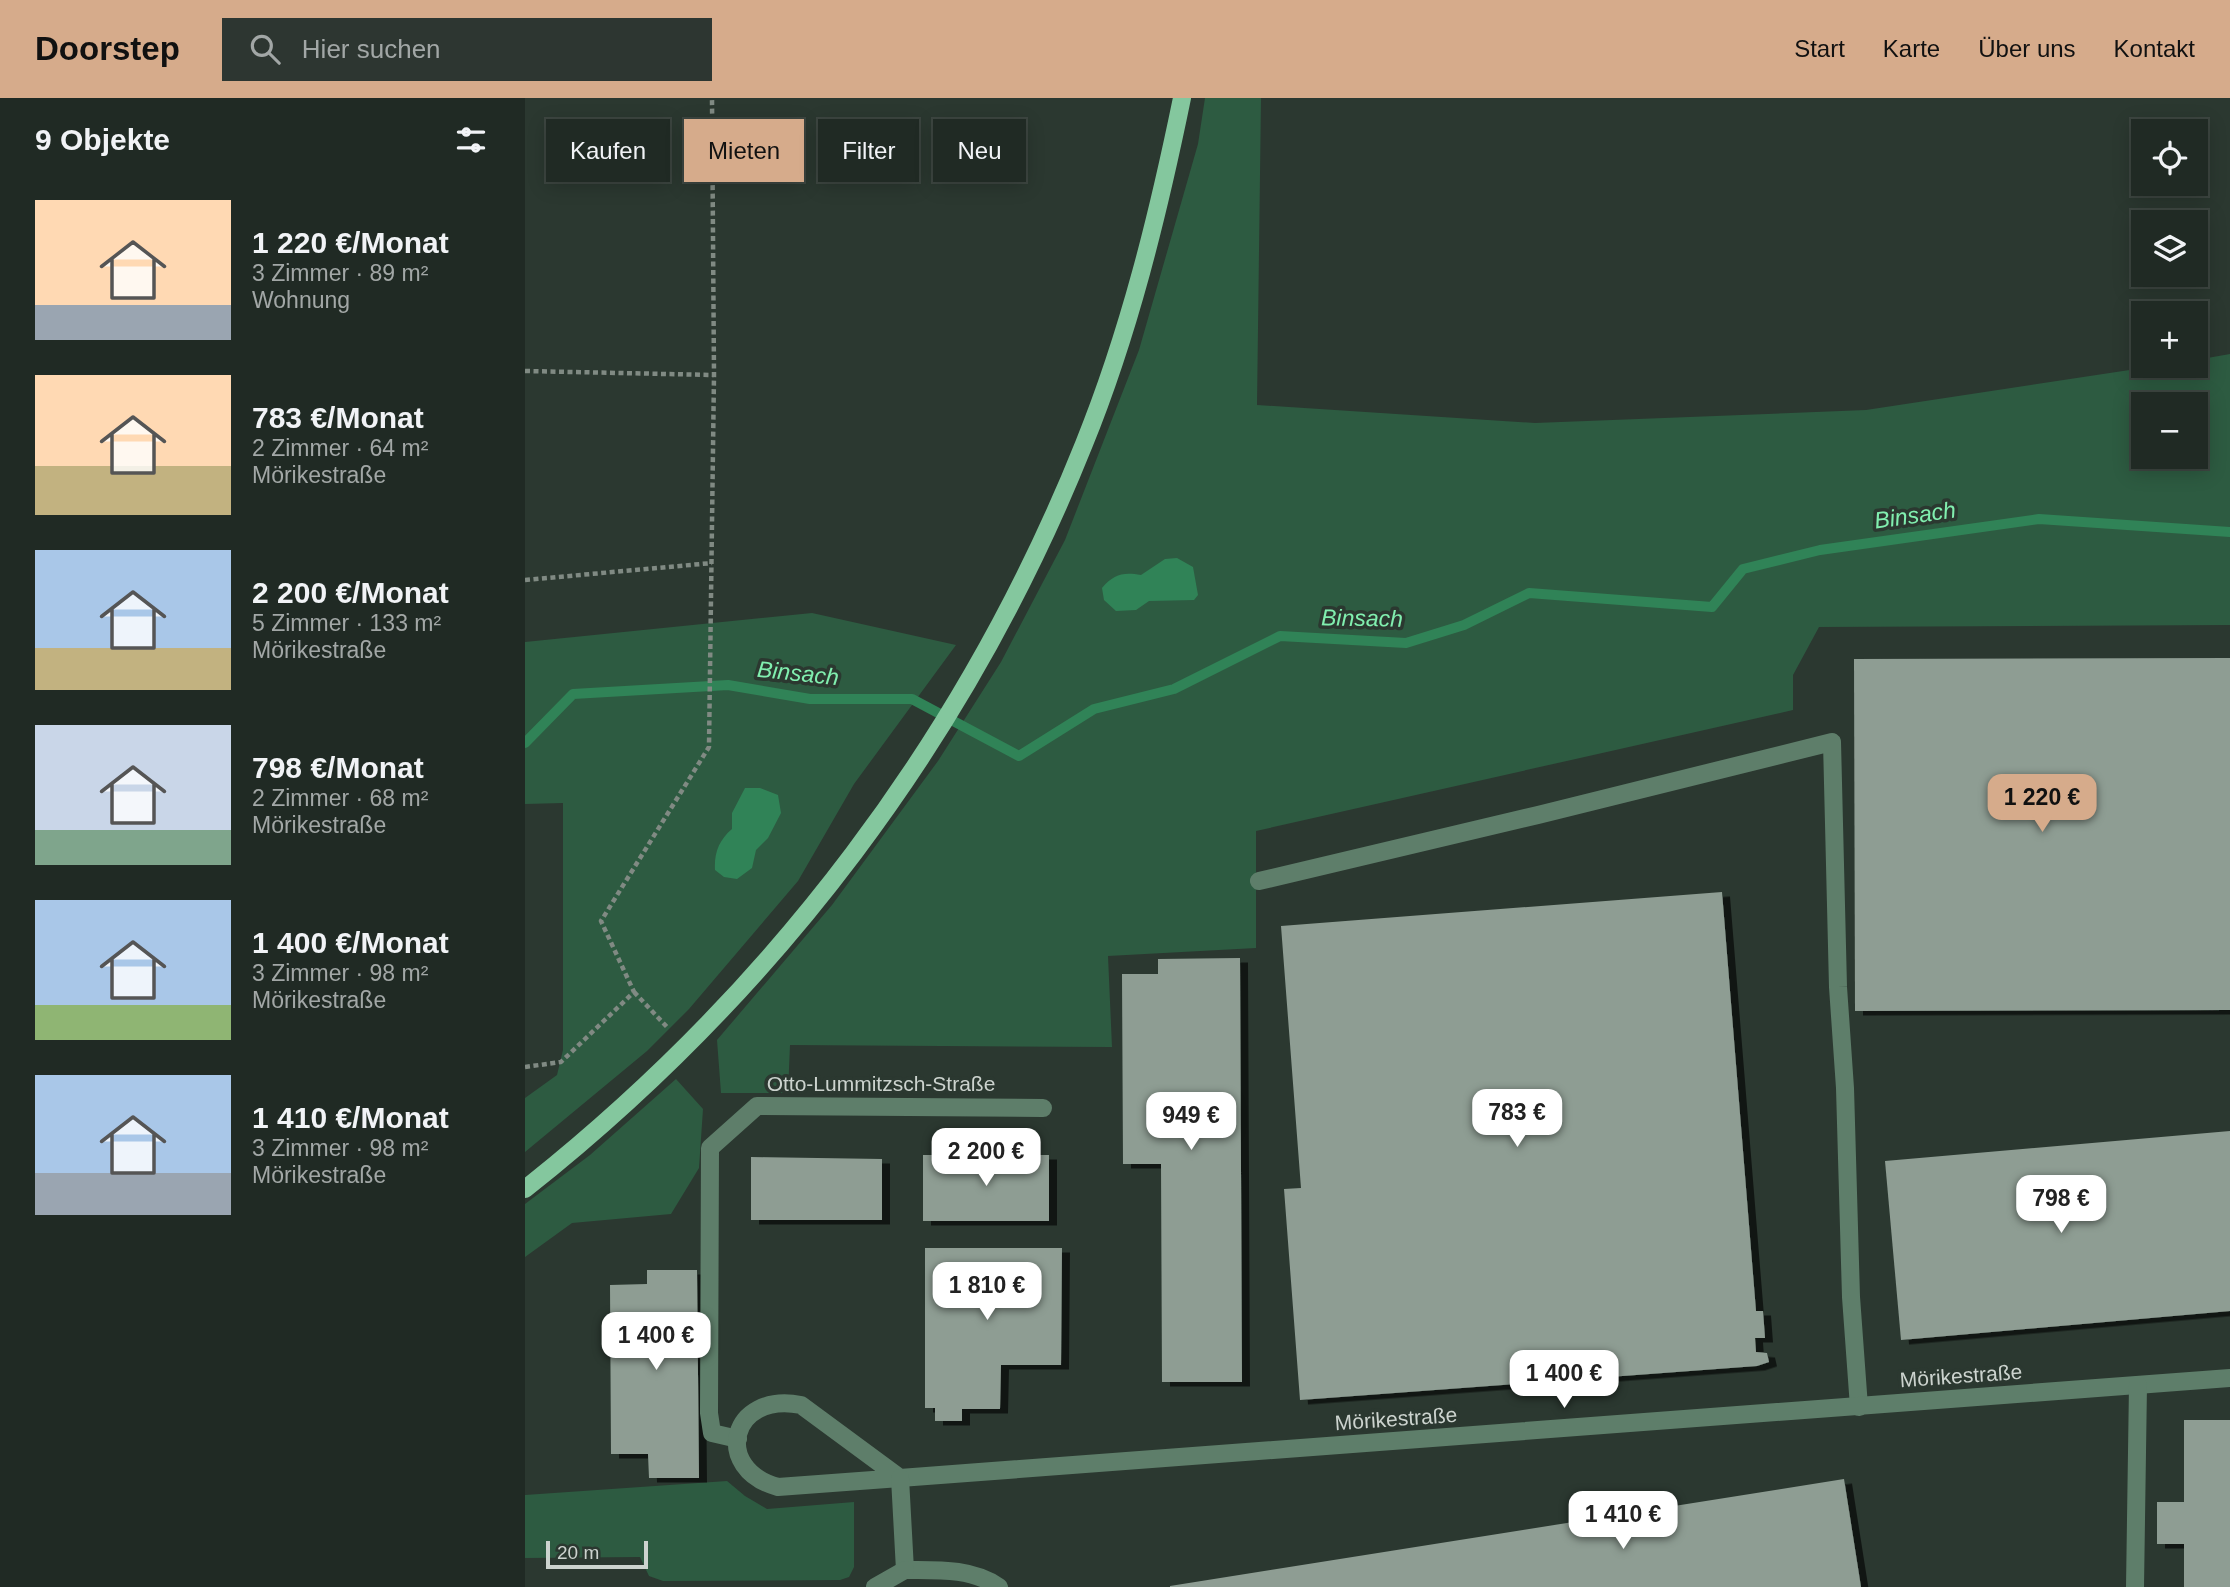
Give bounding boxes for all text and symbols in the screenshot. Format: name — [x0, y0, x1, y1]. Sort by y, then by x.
search box — [222, 18, 712, 81]
text: Doorstep — [35, 30, 180, 67]
icon: search — [246, 30, 284, 68]
text: Hier suchen — [302, 34, 441, 64]
text: Start — [1794, 35, 1845, 62]
text: Karte — [1883, 35, 1940, 62]
text: Über uns — [1978, 35, 2076, 62]
text: Kontakt — [2114, 35, 2195, 62]
chip: Kaufen — [546, 119, 670, 182]
chip: Mieten — [684, 119, 804, 182]
chip: Filter — [818, 119, 919, 182]
chip: Neu — [933, 119, 1026, 182]
map controls — [2131, 119, 2208, 469]
button: locate — [2131, 119, 2208, 196]
icon: filters — [452, 121, 490, 159]
text: 9 Objekte — [35, 123, 170, 156]
button: layers — [2131, 210, 2208, 287]
text: 1 220 €/Monat — [252, 226, 449, 259]
icon: home — [91, 228, 175, 312]
text: 3 Zimmer · 89 m² — [252, 260, 428, 286]
text: Wohnung — [252, 287, 350, 313]
button: + — [2131, 301, 2208, 378]
button: − — [2131, 392, 2208, 469]
text: 783 €/Monat — [252, 401, 424, 434]
icon: home — [91, 403, 175, 487]
text: 2 Zimmer · 64 m² — [252, 435, 428, 461]
text: Mörikestraße — [252, 462, 386, 488]
water label: Binsach — [1873, 496, 1957, 534]
text: 2 200 €/Monat — [252, 576, 449, 609]
icon: home — [91, 578, 175, 662]
water label: Binsach — [1321, 604, 1403, 632]
text: 5 Zimmer · 133 m² — [252, 610, 441, 636]
text: Mörikestraße — [252, 637, 386, 663]
water label: Binsach — [756, 656, 840, 690]
text: 798 €/Monat — [252, 751, 424, 784]
icon: home — [91, 753, 175, 837]
pin: 1 220 € — [1977, 774, 2107, 834]
text: 1 220 € — [2004, 784, 2080, 810]
text: 2 Zimmer · 68 m² — [252, 785, 428, 811]
text: Mörikestraße — [252, 812, 386, 838]
text: 1 400 €/Monat — [252, 926, 449, 959]
icon: home — [91, 928, 175, 1012]
text: 3 Zimmer · 98 m² — [252, 960, 428, 986]
text: Mörikestraße — [252, 987, 386, 1013]
street label: Otto-Lummitzsch-Straße — [767, 1072, 995, 1095]
pin: 783 € — [1468, 1090, 1566, 1149]
pin: 949 € — [1142, 1093, 1240, 1152]
text: 783 € — [1488, 1099, 1546, 1125]
text: 1 410 €/Monat — [252, 1101, 449, 1134]
text: 949 € — [1162, 1102, 1220, 1128]
icon: home — [91, 1103, 175, 1187]
pin: 2 200 € — [921, 1128, 1051, 1188]
text: 3 Zimmer · 98 m² — [252, 1135, 428, 1161]
text: 2 200 € — [948, 1138, 1024, 1164]
text: Mörikestraße — [252, 1162, 386, 1188]
pin: 798 € — [2012, 1176, 2110, 1235]
text: 798 € — [2032, 1185, 2090, 1211]
pin: 1 810 € — [922, 1262, 1052, 1322]
text: 1 810 € — [949, 1272, 1025, 1298]
pin: 1 400 € — [591, 1312, 721, 1372]
text: 1 400 € — [618, 1322, 694, 1348]
pin: 1 400 € — [1499, 1350, 1629, 1410]
text: 1 400 € — [1526, 1360, 1602, 1386]
street label: Mörikestraße — [1899, 1360, 2023, 1391]
street label: Mörikestraße — [1334, 1403, 1458, 1434]
pin: 1 410 € — [1558, 1492, 1688, 1551]
text: 1 410 € — [1585, 1501, 1661, 1527]
scale bar — [546, 1538, 647, 1570]
text: 20 m — [557, 1542, 599, 1563]

